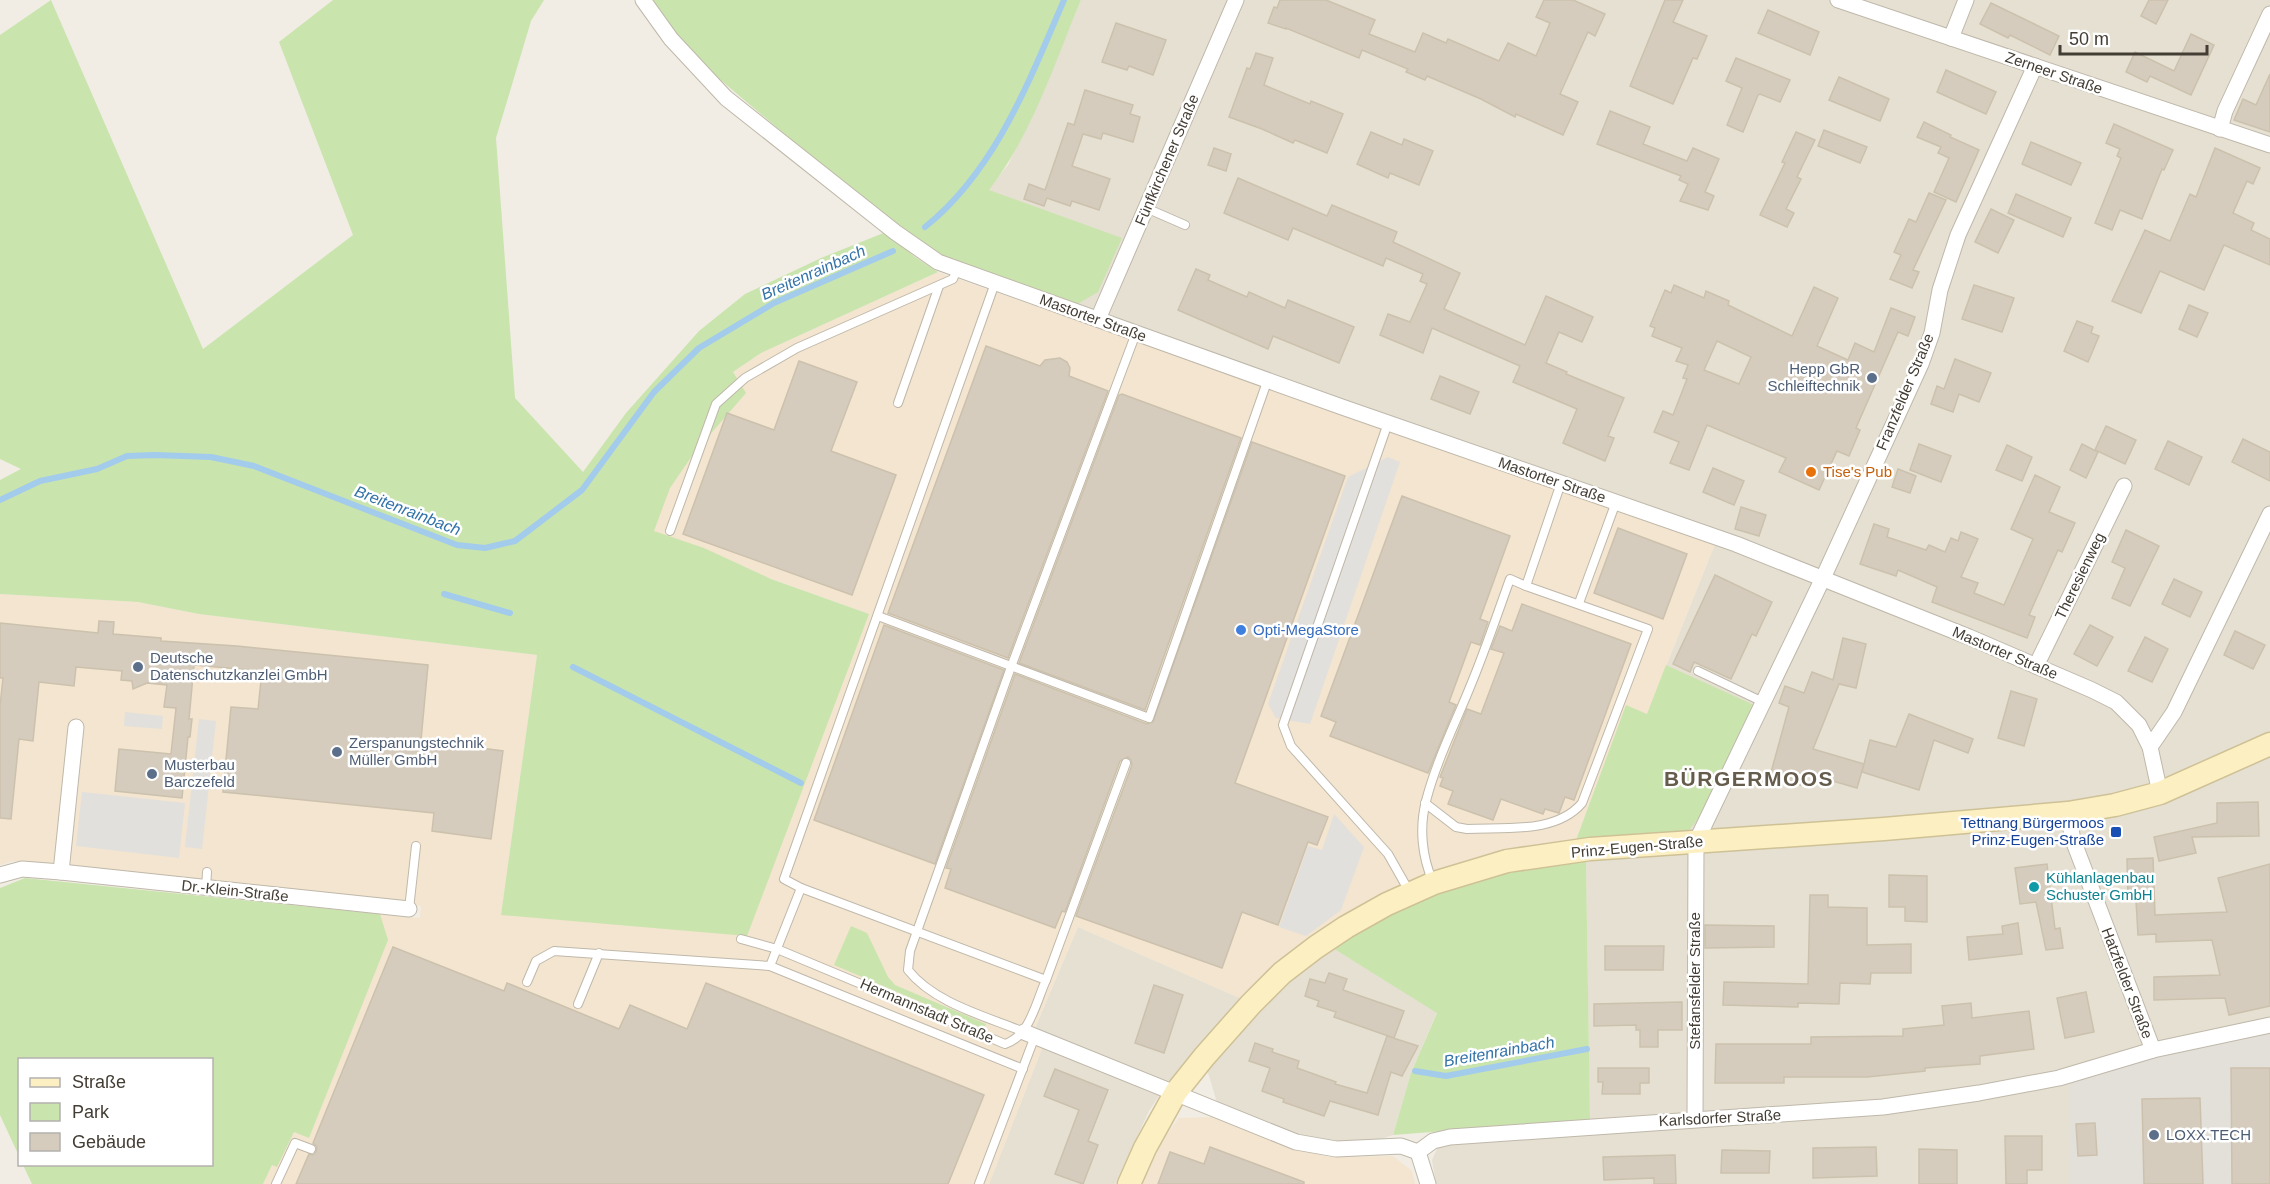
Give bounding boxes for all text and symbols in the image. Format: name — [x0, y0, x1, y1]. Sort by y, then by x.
scale bar — [2060, 18, 2207, 56]
text: 50 m — [2069, 29, 2109, 49]
street label: Zerneer Straße — [2003, 48, 2105, 97]
street label: Fünfkirchener Straße — [1131, 92, 1202, 228]
water label: Breitenrainbach — [759, 242, 868, 303]
street label: Mastorter Straße — [1037, 290, 1149, 345]
street label: Franzfelder Straße — [1872, 331, 1937, 453]
place label: Hepp GbR Schleiftechnik — [1767, 360, 1860, 394]
marker: Hepp GbR Schleiftechnik — [1865, 371, 1879, 385]
street label: Mastorter Straße — [1496, 453, 1608, 506]
place label: Tise's Pub — [1823, 463, 1892, 480]
marker: Tise's Pub — [1804, 465, 1818, 479]
water label: Breitenrainbach — [352, 482, 463, 539]
street label: Theresienweg — [2051, 530, 2108, 622]
place label: Opti-MegaStore — [1253, 621, 1359, 638]
marker: Opti-MegaStore — [1234, 623, 1248, 637]
street label: Mastorter Straße — [1950, 623, 2060, 682]
place label: Deutsche Datenschutzkanzlei GmbH — [150, 649, 328, 683]
marker: Deutsche Datenschutzkanzlei GmbH — [131, 660, 145, 674]
place label: Zerspanungstechnik Müller GmbH — [349, 734, 485, 768]
marker: Zerspanungstechnik Müller GmbH — [330, 745, 344, 759]
place label: Musterbau Barczefeld — [164, 756, 235, 790]
marker: Musterbau Barczefeld — [145, 767, 159, 781]
district label: BÜRGERMOOS — [1664, 767, 1834, 790]
place label: Tettnang Bürgermoos Prinz-Eugen-Straße — [1961, 814, 2104, 848]
marker: Tettnang Bürgermoos Prinz-Eugen-Straße — [2109, 825, 2123, 839]
street label: Prinz-Eugen-Straße — [1570, 832, 1704, 861]
place label: Kühlanlagenbau Schuster GmbH — [2046, 869, 2154, 903]
street label: Dr.-Klein-Straße — [181, 876, 289, 905]
marker: Kühlanlagenbau Schuster GmbH — [2027, 880, 2041, 894]
street label: Stefansfelder Straße — [1686, 912, 1703, 1050]
street label: Hatzfelder Straße — [2098, 925, 2156, 1041]
street label: Hermannstadt Straße — [858, 975, 997, 1046]
water label: Breitenrainbach — [1442, 1033, 1556, 1070]
legend — [18, 1058, 213, 1166]
text: Straße — [72, 1072, 126, 1092]
text: Park — [72, 1102, 110, 1122]
street label: Karlsdorfer Straße — [1658, 1106, 1782, 1129]
place label: LOXX.TECH — [2166, 1126, 2251, 1143]
marker: LOXX.TECH — [2147, 1128, 2161, 1142]
text: Gebäude — [72, 1132, 146, 1152]

